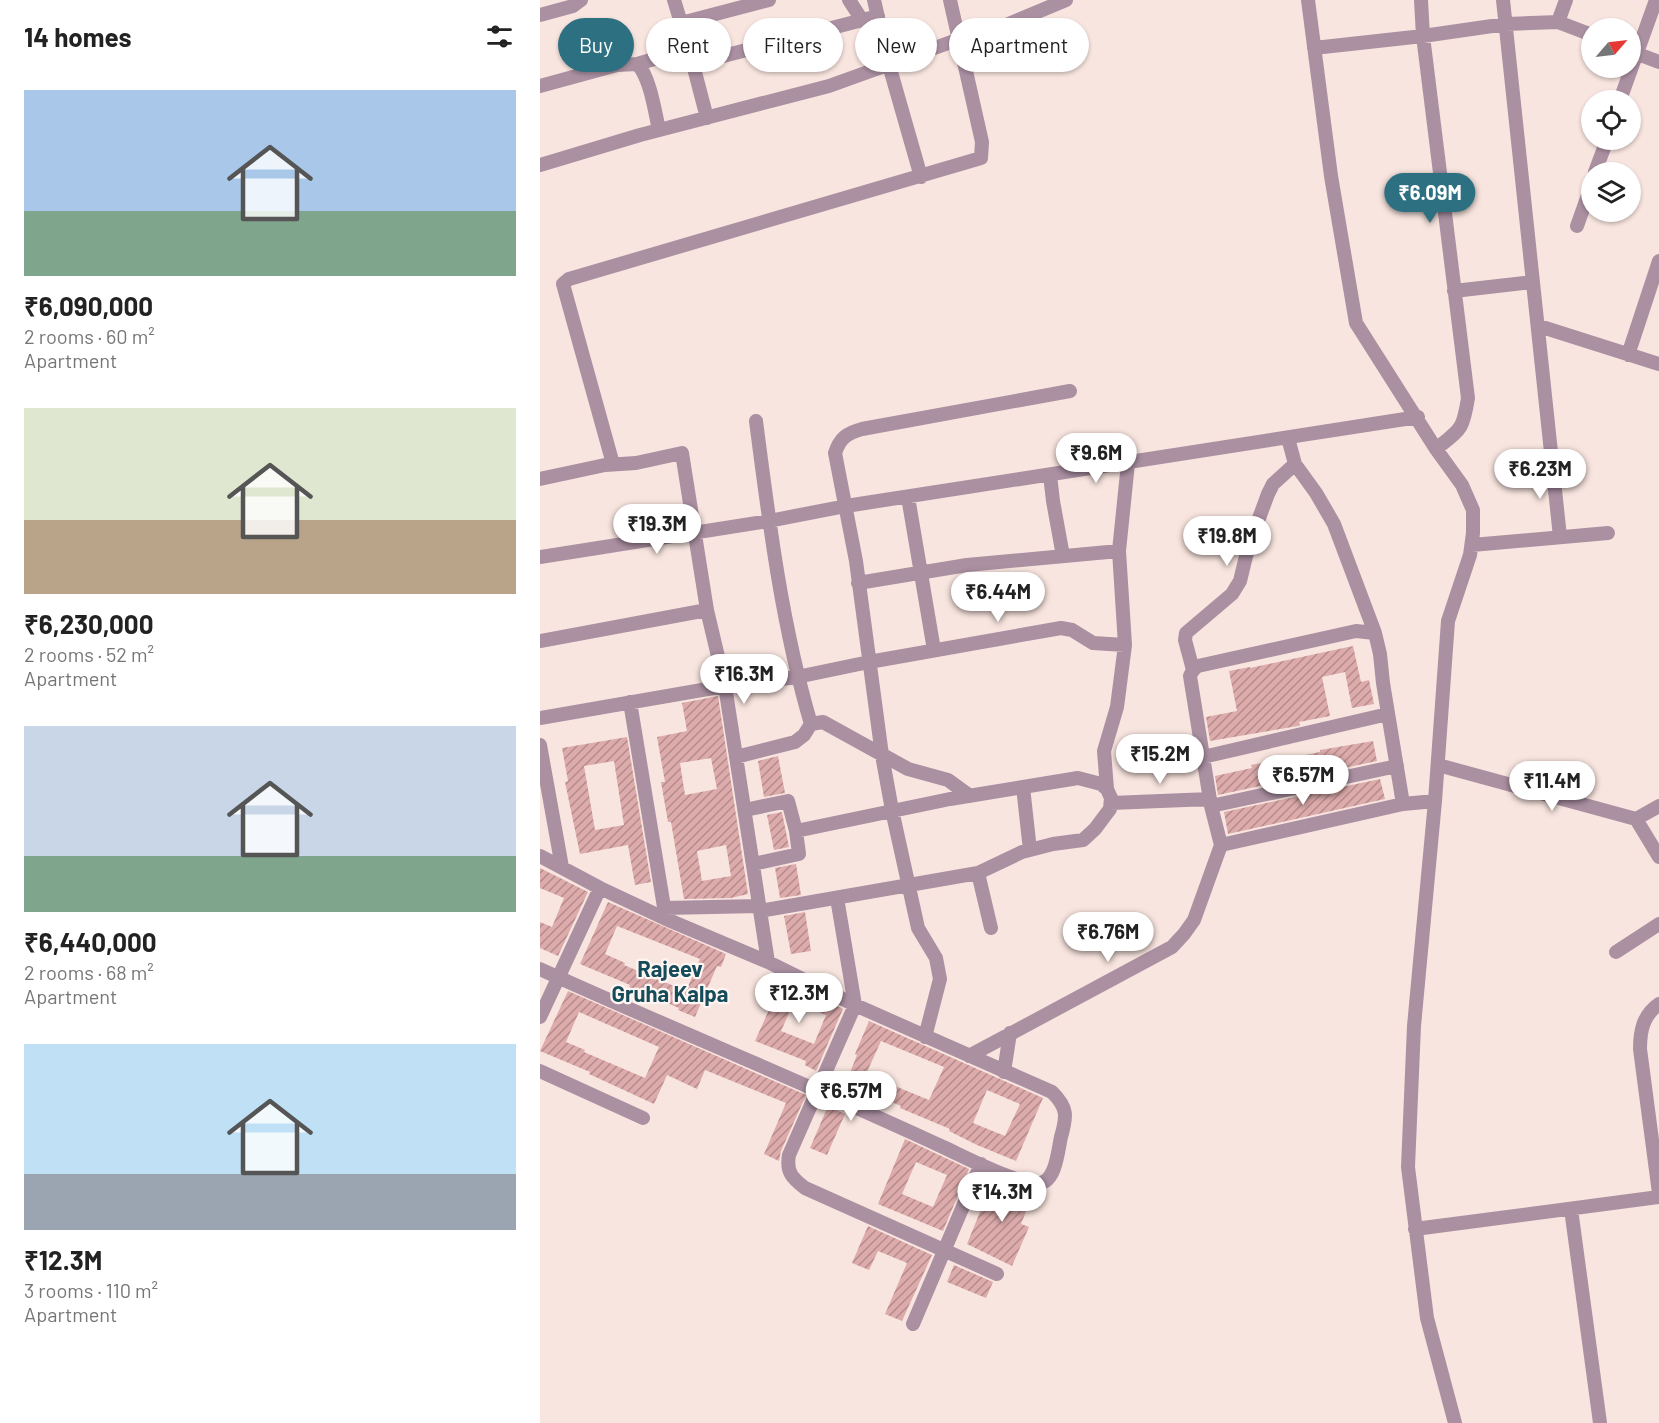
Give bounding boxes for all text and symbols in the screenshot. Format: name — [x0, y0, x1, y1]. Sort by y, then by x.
chip: Buy — [558, 18, 634, 72]
chip: Rent — [646, 18, 731, 72]
chip: Filters — [743, 18, 843, 72]
chip: New — [855, 18, 937, 72]
chip: Apartment — [949, 18, 1089, 72]
north arrow — [1581, 18, 1641, 78]
map controls — [1581, 18, 1641, 222]
icon: filters — [483, 20, 516, 53]
text: 14 homes — [24, 21, 131, 52]
button: locate — [1581, 90, 1641, 150]
icon: home — [216, 129, 324, 237]
button: layers — [1581, 162, 1641, 222]
pin: ₹6.09M — [1381, 173, 1479, 224]
text: ₹6.09M — [1398, 180, 1462, 204]
text: ₹6,090,000 — [24, 290, 153, 321]
text: 2 rooms · 60 m² — [24, 324, 155, 348]
text: Apartment — [24, 348, 117, 372]
pin: ₹9.6M — [1054, 433, 1138, 484]
text: ₹9.6M — [1070, 440, 1122, 464]
icon: home — [216, 447, 324, 555]
pin: ₹6.23M — [1491, 449, 1589, 500]
text: ₹6.23M — [1508, 456, 1572, 480]
pin: ₹19.3M — [608, 504, 706, 555]
text: ₹19.3M — [627, 511, 687, 535]
pin: ₹19.8M — [1178, 516, 1276, 567]
text: ₹19.8M — [1197, 523, 1257, 547]
pin: ₹6.44M — [949, 572, 1047, 623]
text: ₹6.44M — [965, 579, 1031, 603]
text: ₹6,230,000 — [24, 608, 153, 639]
text: 2 rooms · 52 m² — [24, 642, 154, 666]
pin: ₹16.3M — [695, 654, 793, 705]
text: ₹16.3M — [714, 661, 774, 685]
text: Apartment — [24, 666, 117, 690]
pin: ₹15.2M — [1111, 734, 1209, 785]
text: ₹15.2M — [1130, 741, 1190, 765]
pin: ₹6.57M — [1254, 755, 1352, 806]
pin: ₹11.4M — [1503, 761, 1601, 812]
text: ₹6.57M — [1272, 762, 1334, 786]
icon: home — [216, 765, 324, 873]
text: ₹11.4M — [1523, 768, 1581, 792]
pin: ₹6.76M — [1059, 912, 1157, 963]
text: ₹6.76M — [1077, 919, 1139, 943]
text: ₹6,440,000 — [24, 926, 157, 957]
district label: Rajeev Gruha Kalpa — [612, 955, 728, 1006]
text: 2 rooms · 68 m² — [24, 960, 154, 984]
pin: ₹12.3M — [750, 973, 848, 1024]
text: ₹12.3M — [769, 980, 829, 1004]
text: Apartment — [24, 984, 117, 1008]
pin: ₹6.57M — [802, 1071, 900, 1122]
text: ₹6.57M — [820, 1078, 882, 1102]
icon: home — [216, 1083, 324, 1191]
pin: ₹14.3M — [953, 1172, 1051, 1223]
text: ₹14.3M — [971, 1179, 1033, 1203]
text: ₹12.3M — [24, 1244, 102, 1275]
text: 3 rooms · 110 m² — [24, 1278, 158, 1302]
text: Apartment — [24, 1302, 117, 1326]

